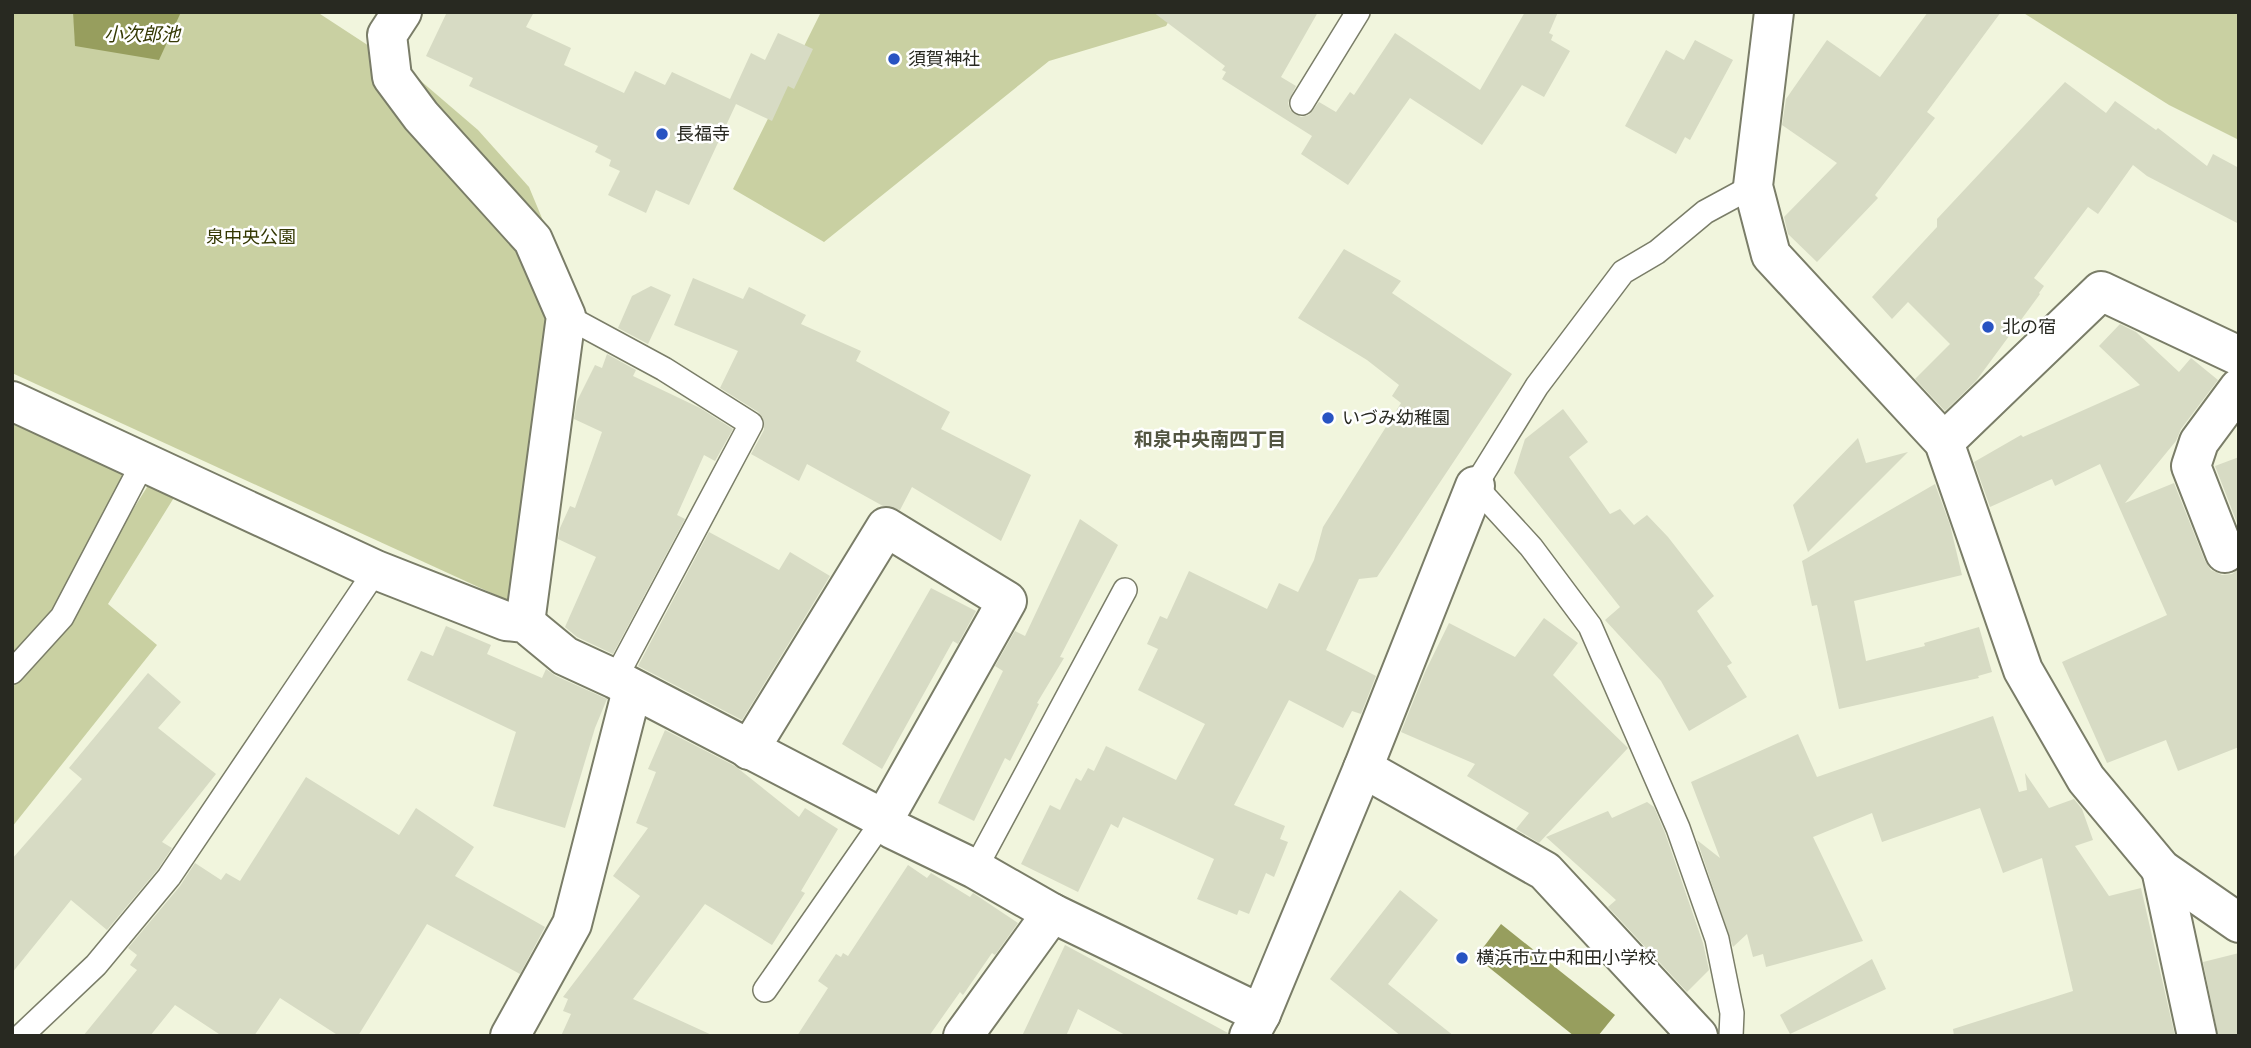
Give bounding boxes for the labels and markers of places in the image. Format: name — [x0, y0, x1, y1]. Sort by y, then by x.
place label: 須賀神社 — [908, 48, 980, 70]
marker: 須賀神社 — [886, 51, 902, 67]
place label: 長福寺 — [676, 123, 730, 145]
marker: 長福寺 — [654, 126, 670, 142]
place label: 北の宿 — [2002, 316, 2056, 338]
marker: 北の宿 — [1980, 319, 1996, 335]
place label: いづみ幼稚園 — [1342, 407, 1450, 429]
marker: いづみ幼稚園 — [1320, 410, 1336, 426]
place label: 横浜市立中和田小学校 — [1476, 947, 1656, 969]
marker: 横浜市立中和田小学校 — [1454, 950, 1470, 966]

